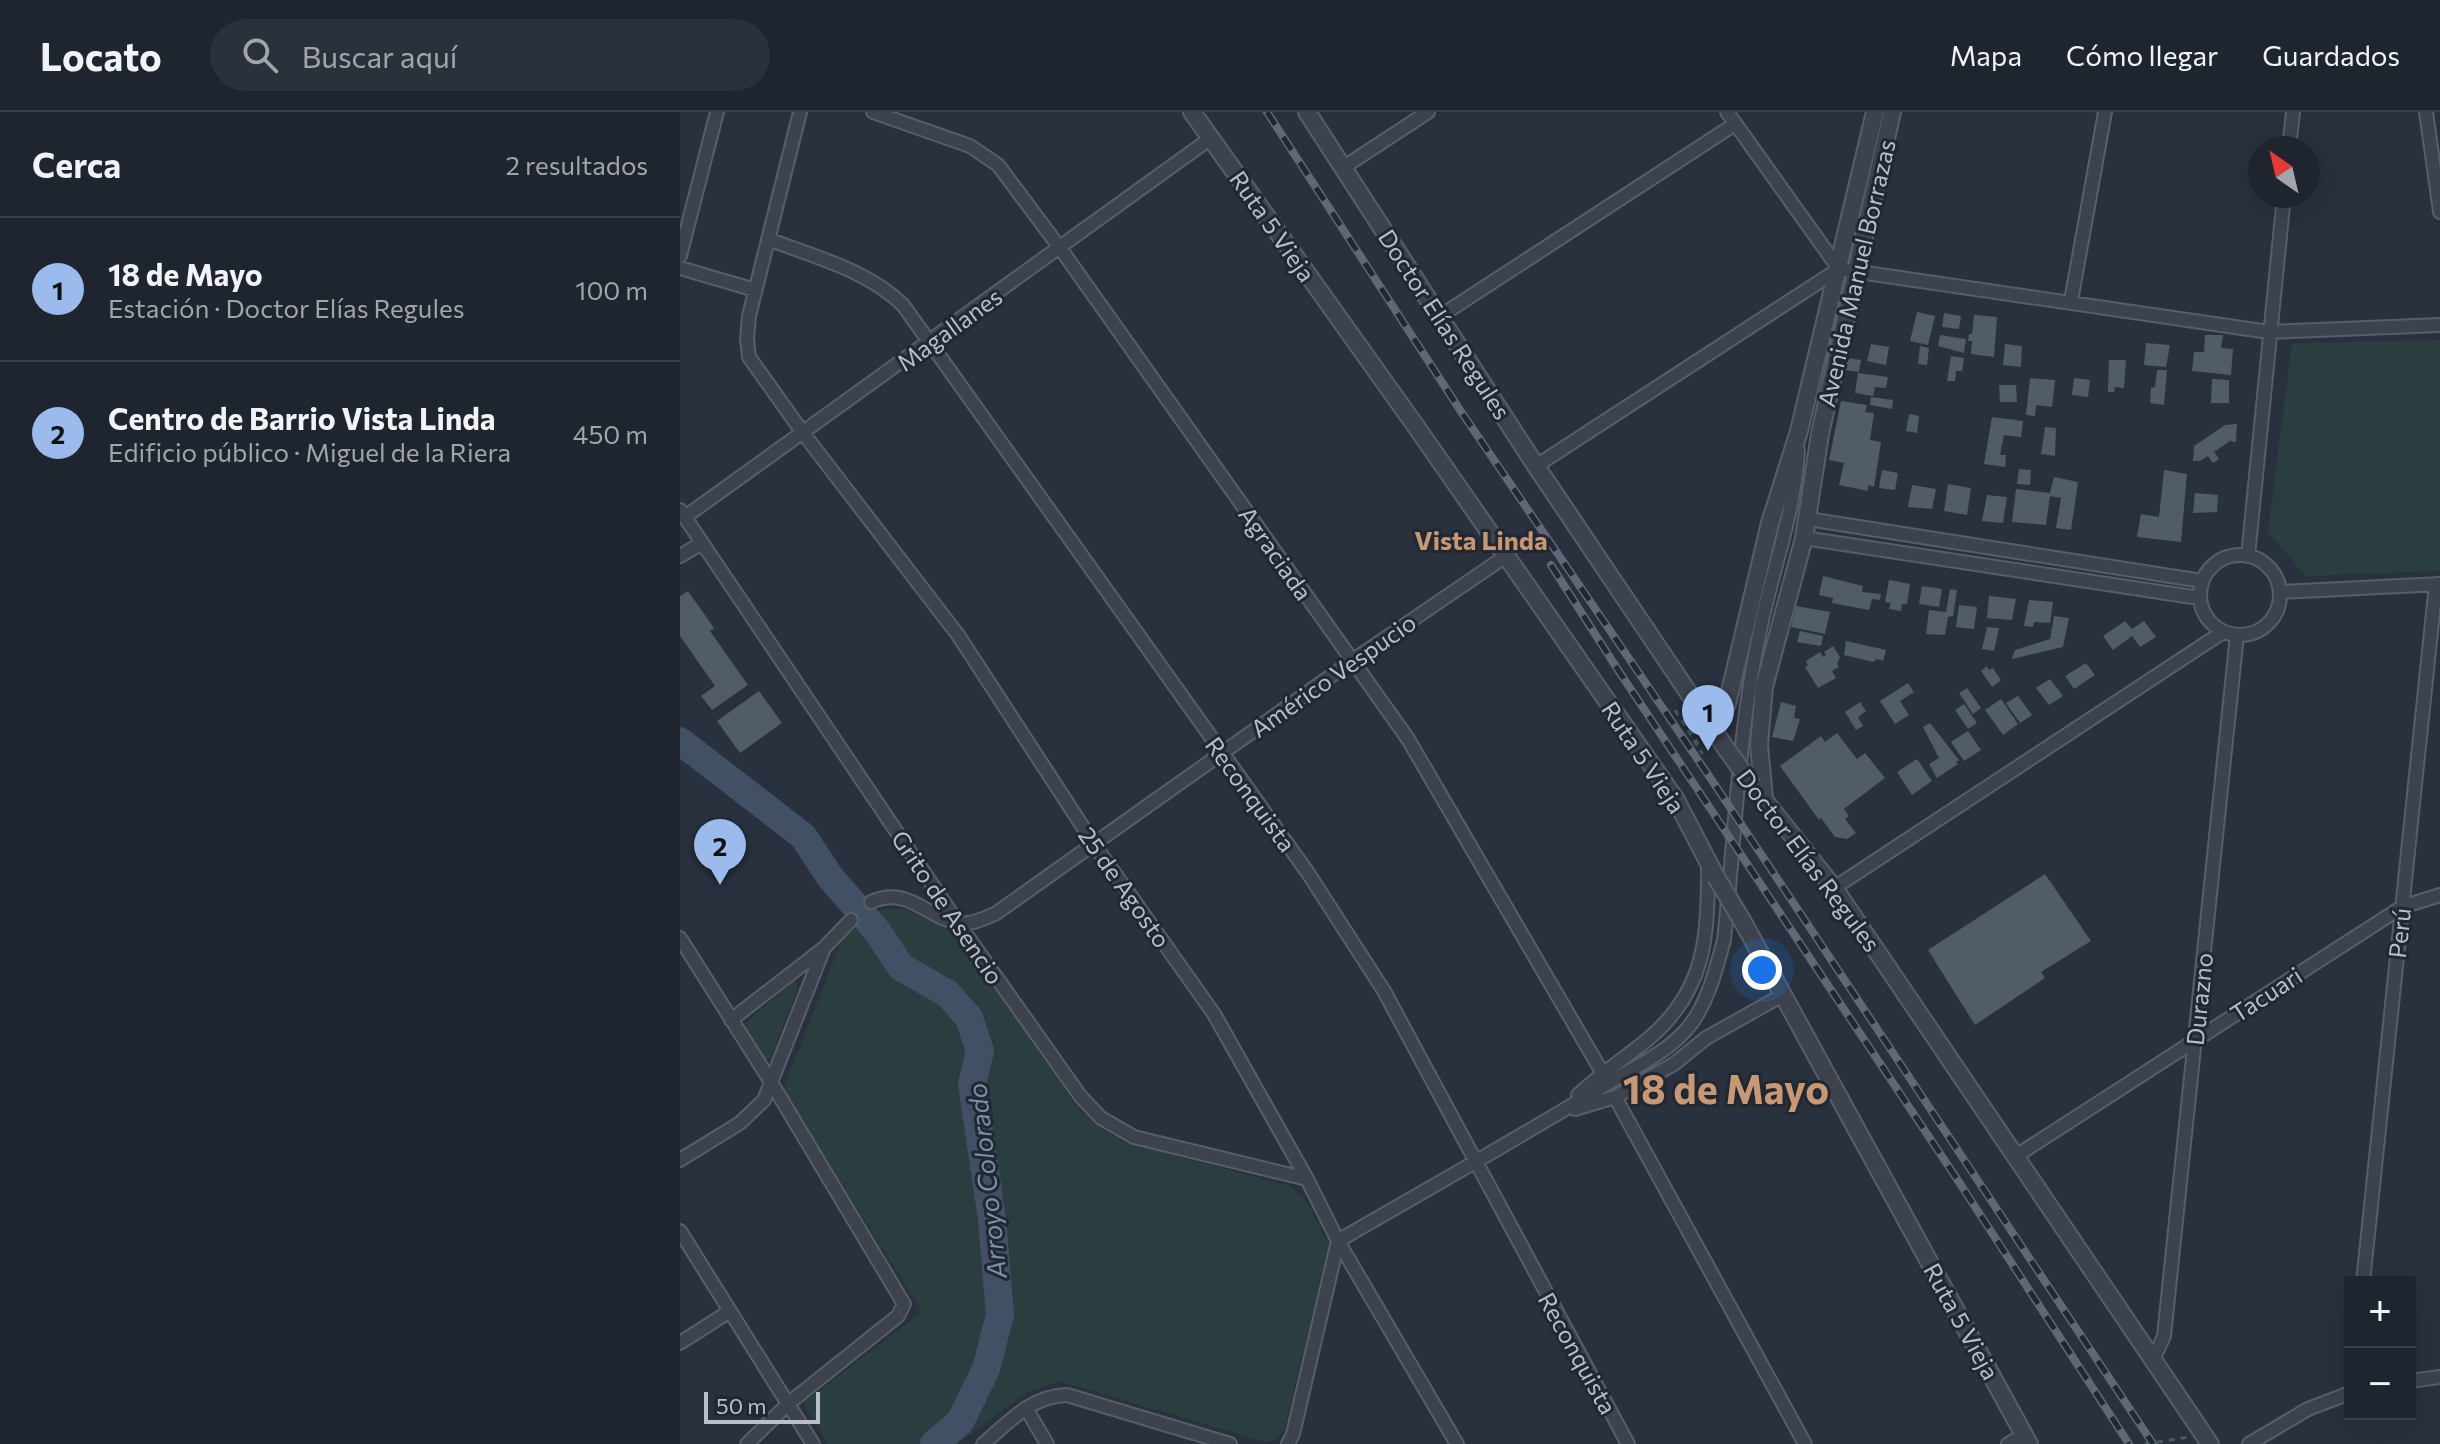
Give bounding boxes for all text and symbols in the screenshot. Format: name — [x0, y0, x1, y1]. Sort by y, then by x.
search box — [210, 19, 770, 91]
text: Locato — [40, 32, 162, 79]
icon: search — [238, 33, 282, 77]
text: Buscar aquí — [302, 37, 458, 74]
text: Mapa — [1950, 38, 2022, 72]
text: Cómo llegar — [2066, 38, 2218, 72]
text: Guardados — [2262, 38, 2400, 72]
street label: Avenida Manuel Borrazas — [1811, 136, 1901, 410]
north arrow — [2248, 136, 2320, 208]
text: Cerca — [32, 143, 121, 185]
text: 2 resultados — [506, 149, 648, 180]
street label: Ruta 5 Vieja — [1224, 165, 1322, 287]
street label: Doctor Elías Regules — [1373, 224, 1517, 424]
text: 18 de Mayo — [108, 255, 263, 292]
text: 1 — [52, 274, 64, 305]
text: 100 m — [575, 274, 648, 305]
street label: Magallanes — [891, 281, 1007, 377]
text: Estación · Doctor Elías Regules — [108, 292, 465, 323]
text: Centro de Barrio Vista Linda — [108, 399, 496, 436]
text: 2 — [51, 418, 65, 449]
text: 450 m — [573, 418, 648, 449]
text: Edificio público · Miguel de la Riera — [108, 436, 511, 467]
street label: Agraciada — [1233, 500, 1319, 606]
district label: Vista Linda — [1414, 524, 1548, 555]
street label: Américo Vespucio — [1245, 607, 1421, 743]
pin: 1 — [1682, 685, 1734, 751]
street label: Ruta 5 Vieja — [1596, 696, 1692, 818]
street label: Reconquista — [1200, 731, 1302, 857]
street label: Doctor Elías Regules — [1731, 763, 1887, 957]
pin: 2 — [694, 819, 746, 885]
street label: 25 de Agosto — [1073, 821, 1177, 953]
street label: Grito de Asencio — [886, 825, 1010, 989]
street label: Perú — [2382, 906, 2416, 960]
your location — [1742, 950, 1782, 990]
street label: Durazno — [2180, 951, 2218, 1047]
street label: Tacuari — [2225, 960, 2307, 1028]
district label: 18 de Mayo — [1623, 1063, 1829, 1112]
water label: Arroyo Colorado — [960, 1082, 1012, 1281]
street label: Ruta 5 Vieja — [1918, 1258, 2006, 1384]
map controls — [2344, 1276, 2416, 1420]
button: + — [2344, 1276, 2416, 1348]
street label: Reconquista — [1533, 1287, 1623, 1419]
button: − — [2344, 1348, 2416, 1420]
scale bar — [704, 1388, 820, 1424]
text: 50 m — [716, 1392, 766, 1419]

